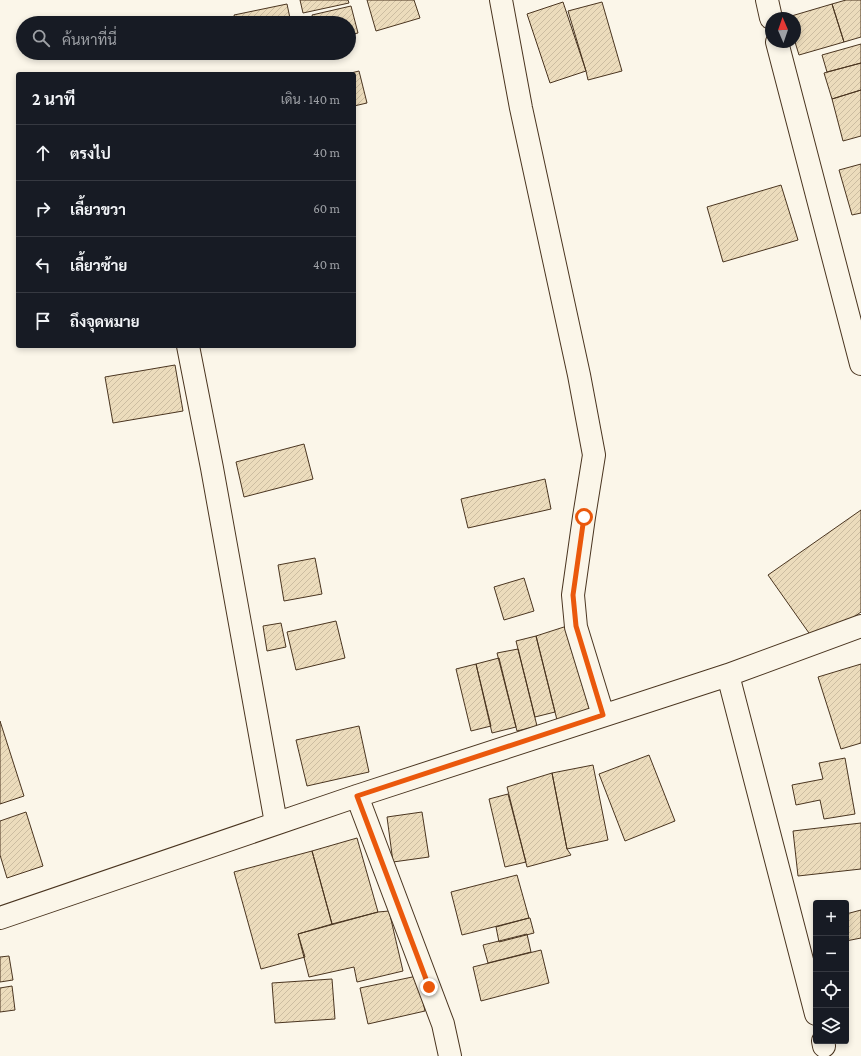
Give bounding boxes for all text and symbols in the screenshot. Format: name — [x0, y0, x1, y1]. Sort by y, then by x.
north arrow — [765, 12, 801, 48]
search box — [16, 16, 356, 60]
icon: search — [30, 27, 52, 49]
text: ค้นหาที่นี่ — [62, 32, 117, 48]
text: 2 นาที — [32, 90, 75, 109]
text: เดิน · 140 m — [281, 92, 340, 107]
icon: ahead — [32, 142, 54, 164]
text: 40 m — [313, 145, 340, 160]
text: ตรงไป — [70, 146, 111, 162]
icon: right — [32, 198, 54, 220]
text: 60 m — [313, 201, 340, 216]
text: เลี้ยวขวา — [70, 202, 126, 218]
icon: left — [32, 254, 54, 276]
text: 40 m — [313, 257, 340, 272]
text: เลี้ยวซ้าย — [70, 258, 127, 274]
icon: arrive — [32, 310, 54, 332]
text: ถึงจุดหมาย — [70, 314, 140, 330]
route start — [575, 508, 593, 526]
map controls — [813, 900, 849, 1044]
button: + — [813, 900, 849, 936]
button: − — [813, 936, 849, 972]
button: locate — [813, 972, 849, 1008]
route end — [420, 978, 438, 996]
button: layers — [813, 1008, 849, 1044]

